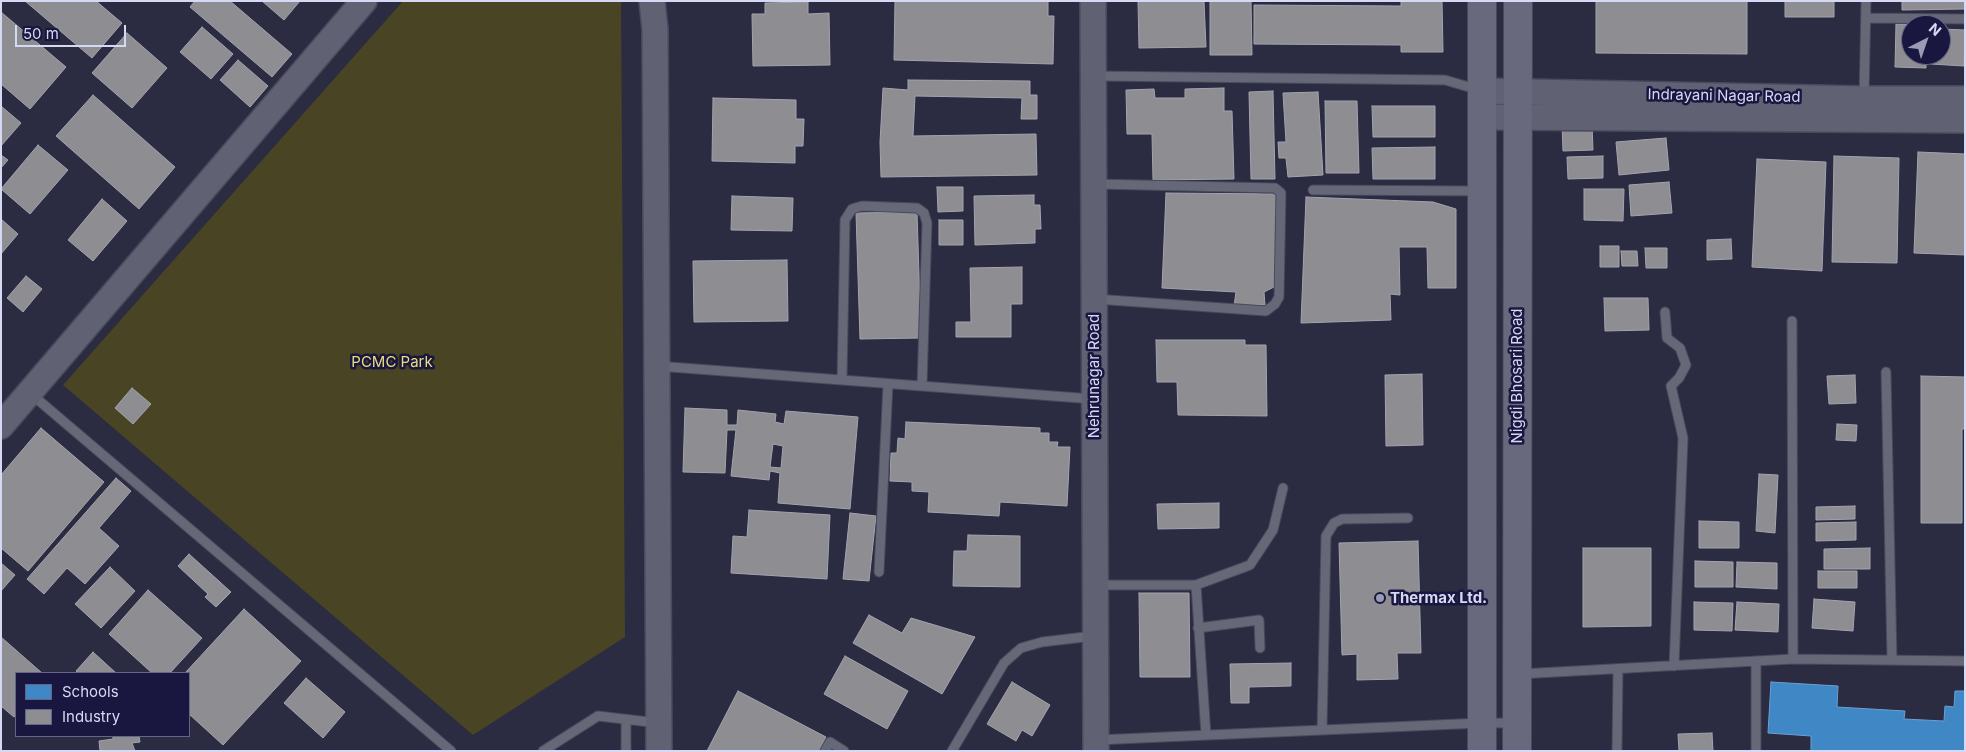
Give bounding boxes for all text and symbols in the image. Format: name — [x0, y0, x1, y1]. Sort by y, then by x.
scale bar — [18, 15, 129, 47]
north arrow — [1901, 15, 1951, 65]
text: N — [1926, 19, 1945, 39]
text: 50 m — [23, 24, 59, 43]
street label: Indrayani Nagar Road — [1647, 86, 1801, 106]
street label: Nigdi Bhosari Road — [1508, 308, 1526, 444]
street label: Nehrunagar Road — [1085, 314, 1103, 438]
park label: PCMC Park — [351, 353, 433, 371]
place label: Thermax Ltd. — [1390, 589, 1487, 607]
marker: Thermax Ltd. — [1374, 592, 1386, 604]
legend — [15, 672, 190, 737]
text: Schools — [62, 682, 119, 701]
text: Industry — [62, 707, 120, 726]

